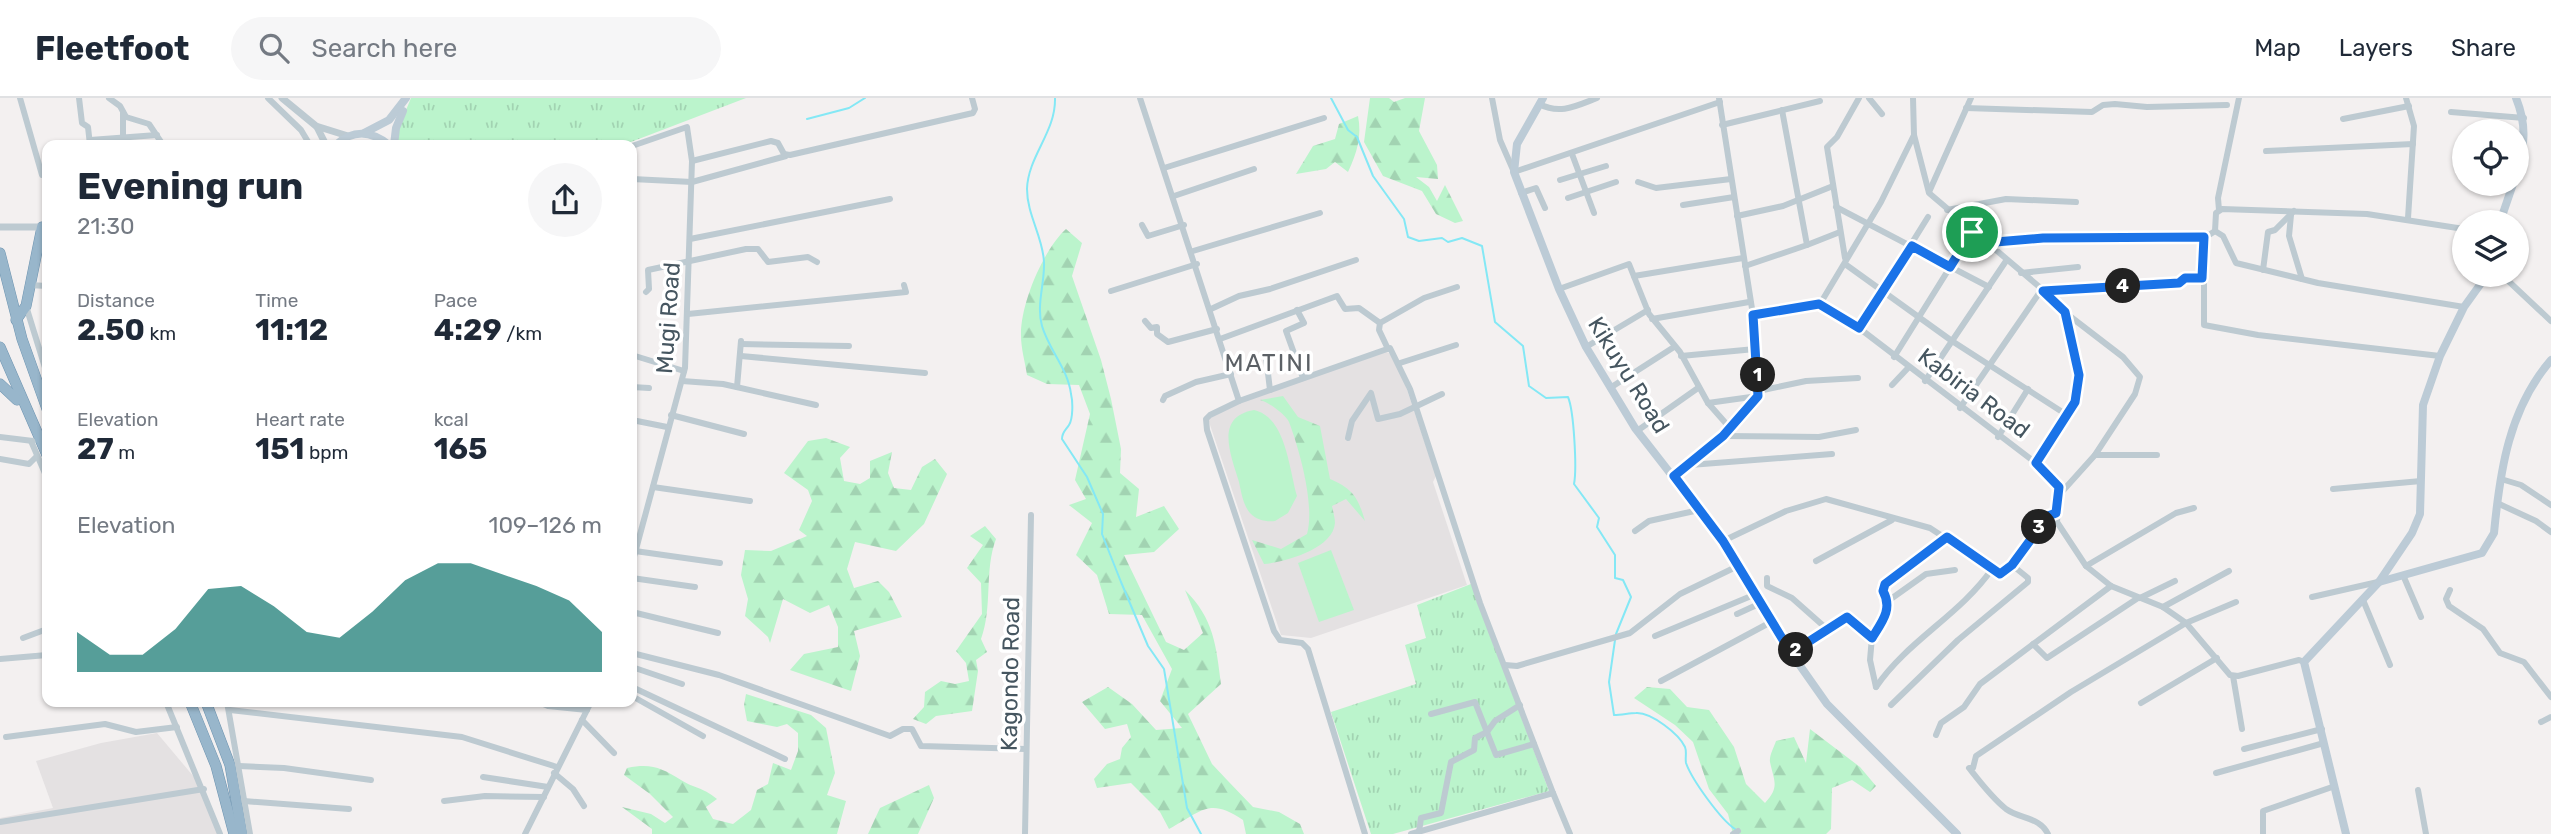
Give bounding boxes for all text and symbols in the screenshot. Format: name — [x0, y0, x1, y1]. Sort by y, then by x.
search box — [231, 17, 721, 80]
text: Fleetfoot — [35, 29, 189, 68]
icon: search — [255, 29, 293, 67]
text: Search here — [311, 33, 457, 64]
text: Map — [2254, 34, 2301, 62]
text: Layers — [2339, 34, 2413, 62]
text: Share — [2451, 34, 2516, 62]
map controls — [2452, 119, 2529, 287]
button: locate — [2452, 119, 2529, 196]
text: Evening run — [77, 163, 303, 209]
button: share — [528, 163, 602, 237]
pin — [1942, 202, 2002, 262]
button: layers — [2452, 210, 2529, 287]
text: 21:30 — [77, 212, 135, 240]
icon: arrive — [1953, 213, 1991, 251]
street label: Mugi Road — [650, 261, 686, 375]
pin: 4 — [2106, 268, 2140, 304]
text: 4 — [2116, 274, 2129, 297]
text: Distance — [77, 289, 155, 312]
text: Time — [255, 289, 298, 312]
text: Pace — [434, 289, 477, 312]
text: 2.50 — [77, 312, 145, 348]
text: 11:12 — [255, 312, 328, 348]
text: 4:29 — [434, 312, 502, 348]
street label: Kikuyu Road — [1582, 312, 1676, 438]
text: km — [145, 322, 176, 345]
text: /km — [502, 322, 542, 345]
street label: Kabiria Road — [1913, 342, 2035, 444]
district label: MATINI — [1224, 349, 1314, 377]
pin: 1 — [1740, 358, 1776, 392]
text: 1 — [1753, 363, 1762, 386]
text: Elevation — [77, 408, 158, 431]
text: Heart rate — [255, 408, 345, 431]
text: kcal — [434, 408, 469, 431]
text: 27 — [77, 431, 114, 467]
text: 151 — [255, 431, 304, 467]
text: 165 — [434, 431, 487, 467]
text: m — [114, 441, 135, 464]
text: bpm — [304, 441, 349, 464]
pin: 3 — [2022, 510, 2056, 544]
text: Elevation — [77, 511, 176, 539]
text: 109–126 m — [489, 511, 602, 539]
text: 3 — [2032, 515, 2045, 538]
street label: Kagondo Road — [995, 597, 1025, 751]
pin: 2 — [1778, 632, 1814, 668]
text: 2 — [1789, 638, 1802, 661]

